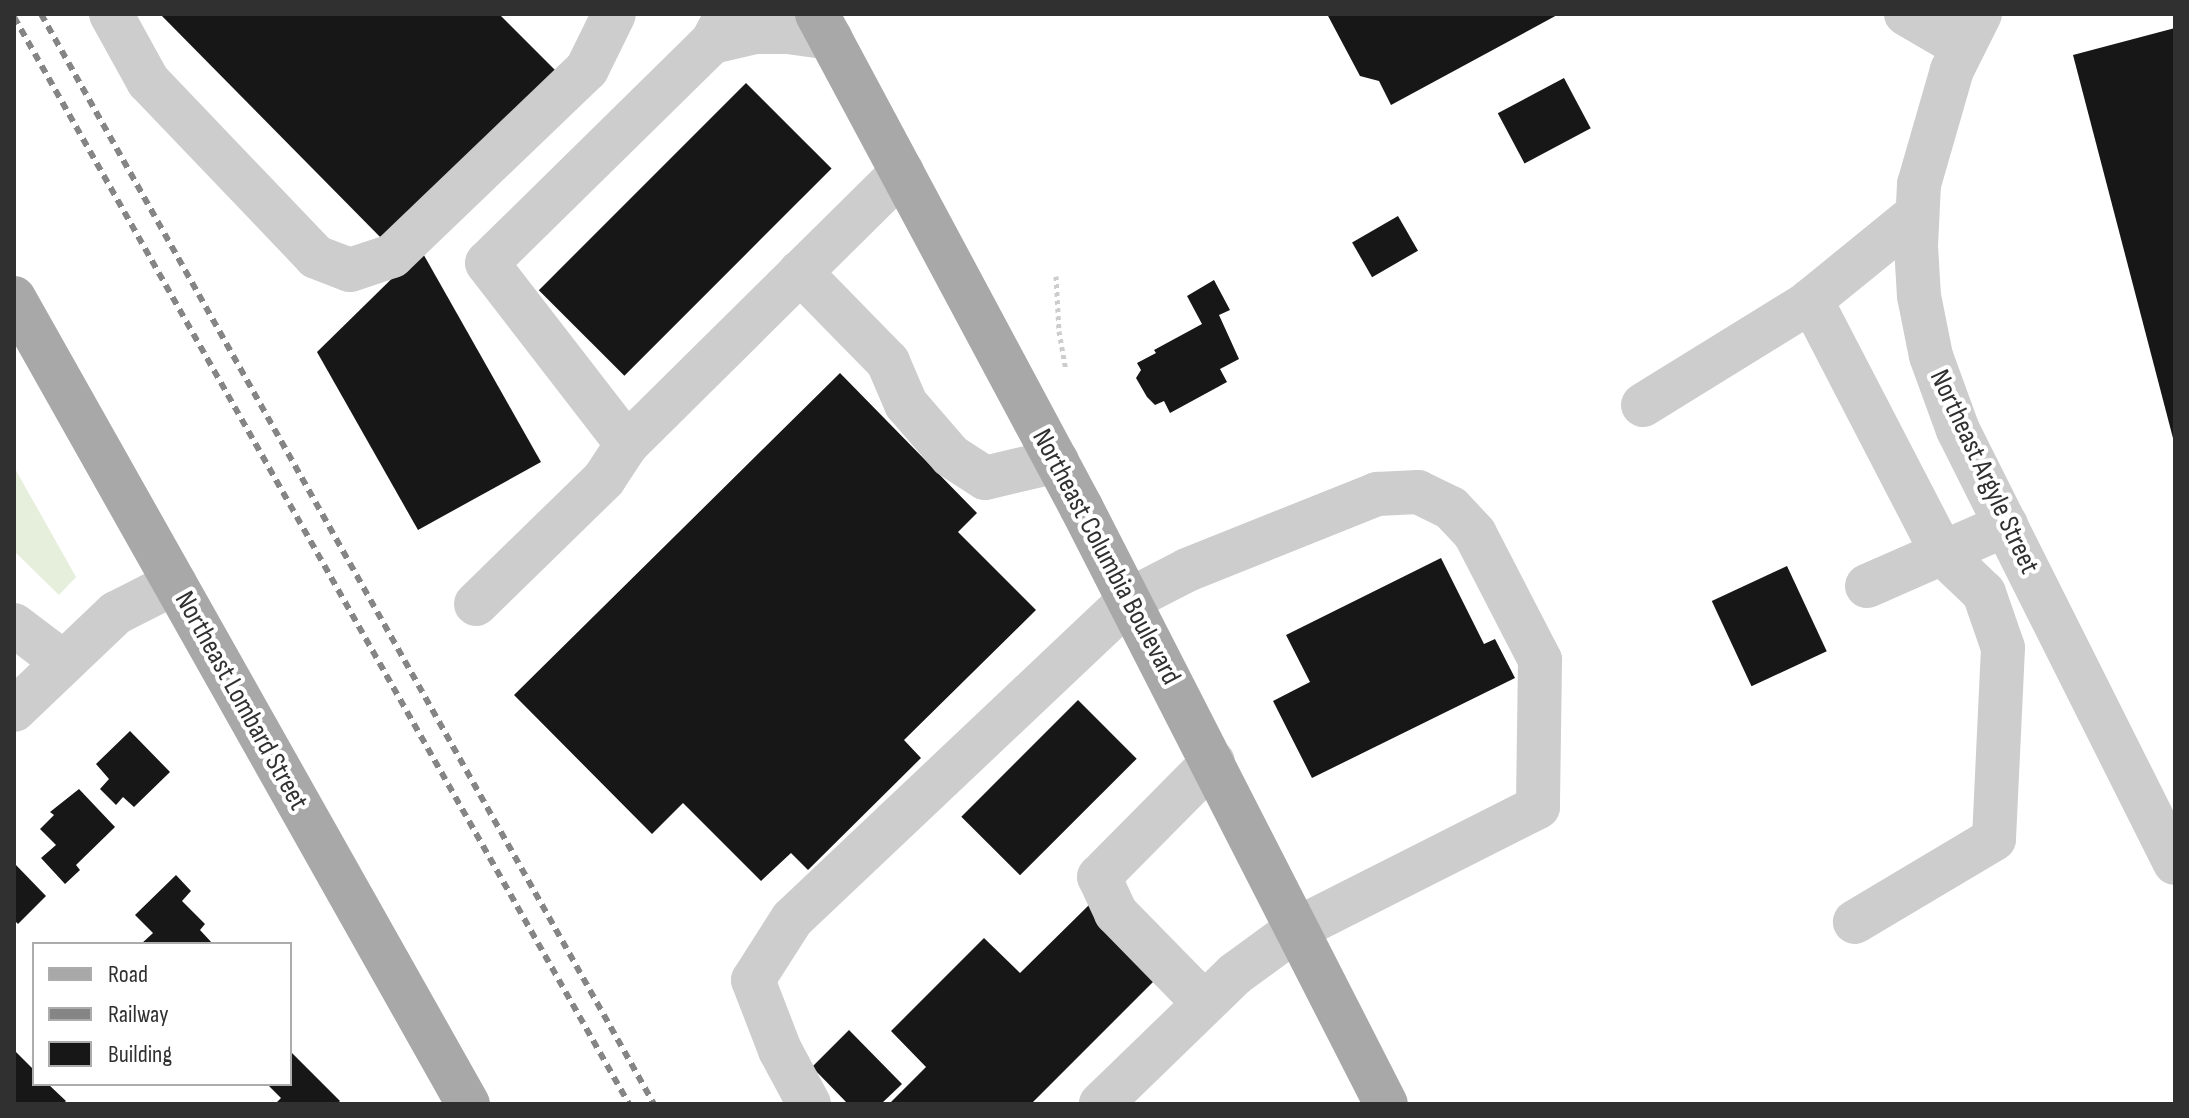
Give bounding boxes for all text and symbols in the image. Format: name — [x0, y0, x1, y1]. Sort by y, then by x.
street label: Northeast Argyle Street — [1922, 365, 2046, 579]
street label: Northeast Columbia Boulevard — [1024, 424, 1188, 690]
street label: Northeast Lombard Street — [167, 586, 315, 816]
legend — [32, 942, 292, 1086]
text: Road — [108, 960, 148, 989]
text: Railway — [108, 1000, 168, 1029]
text: Building — [108, 1040, 172, 1069]

